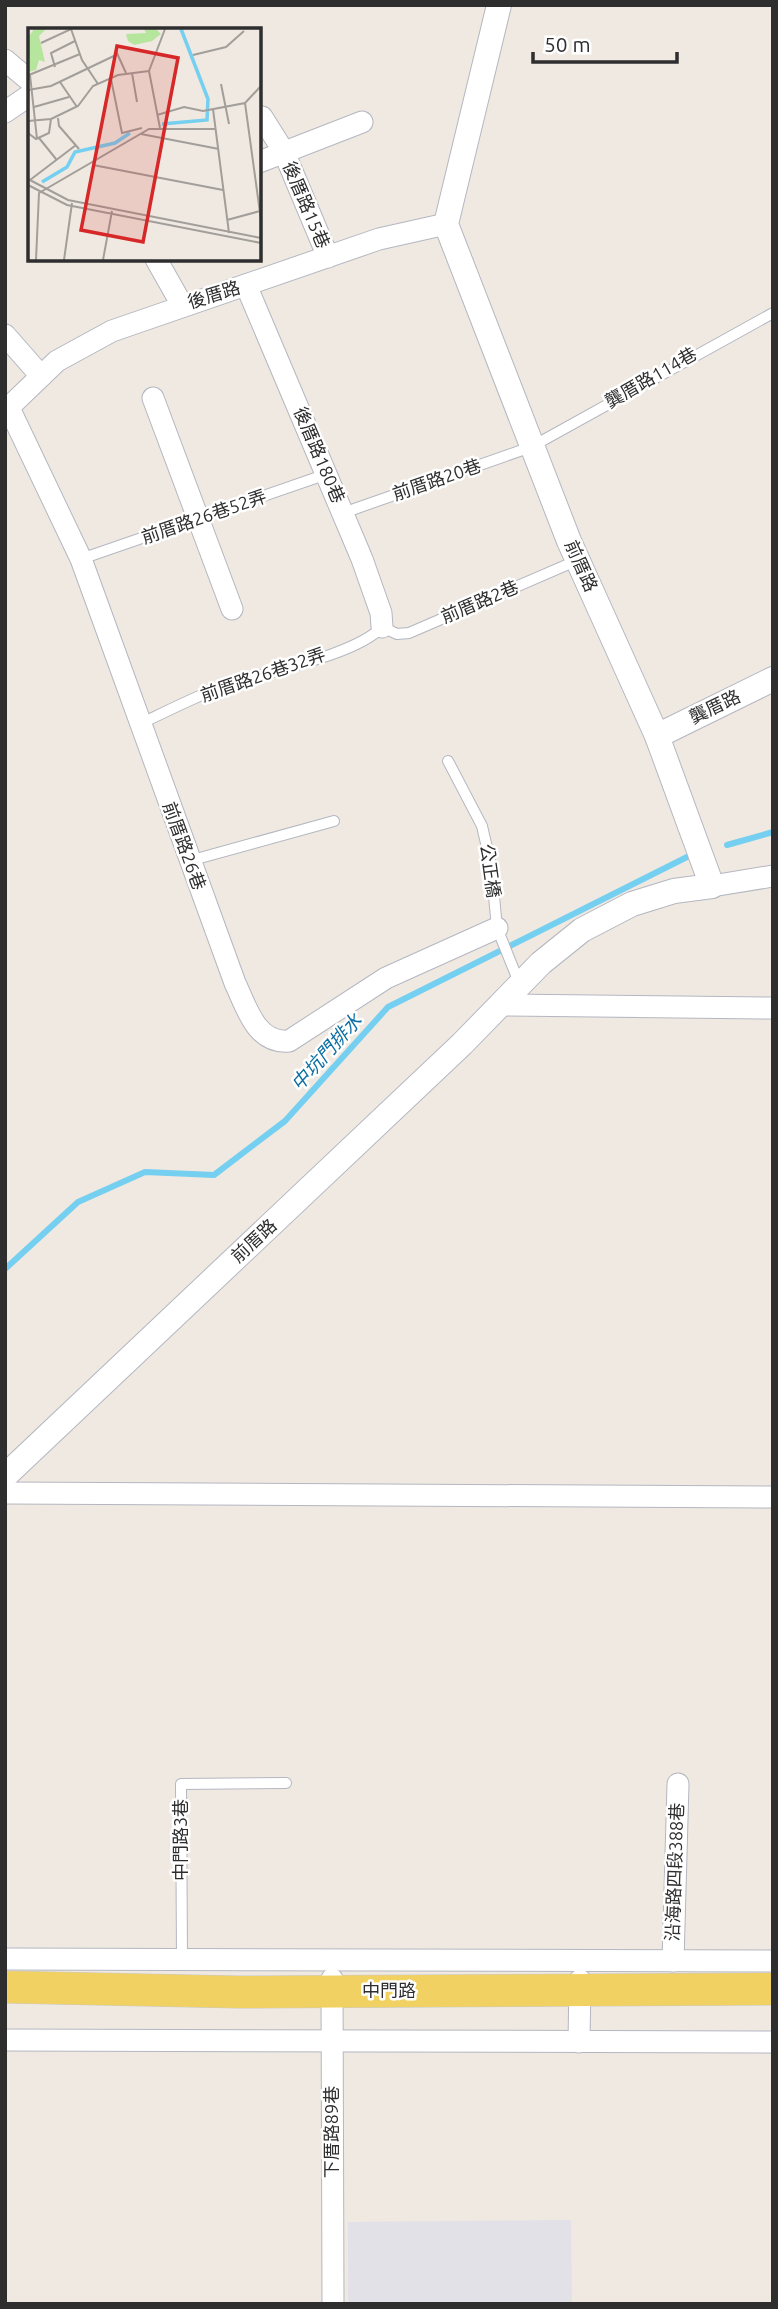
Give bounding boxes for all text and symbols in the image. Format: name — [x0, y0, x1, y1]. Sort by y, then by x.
scale bar — [533, 21, 676, 65]
inset map — [28, 28, 261, 261]
text: 50 m — [544, 32, 591, 56]
street label: 後厝路15巷 — [280, 158, 334, 251]
street label: 後厝路 — [185, 277, 242, 312]
street label: 龔厝路114巷 — [601, 343, 700, 411]
street label: 後厝路180巷 — [291, 404, 349, 506]
street label: 前厝路20巷 — [390, 455, 484, 504]
street label: 前厝路26巷52弄 — [139, 485, 269, 547]
street label: 前厝路 — [562, 537, 602, 594]
street label: 前厝路2巷 — [438, 576, 521, 626]
street label: 前厝路26巷32弄 — [198, 643, 328, 705]
street label: 龔厝路 — [686, 685, 743, 727]
street label: 前厝路26巷 — [160, 799, 210, 892]
street label: 公正橋 — [477, 843, 505, 899]
water label: 中坑門排水 — [286, 1009, 367, 1095]
street label: 前厝路 — [227, 1215, 280, 1266]
street label: 中門路3巷 — [170, 1799, 190, 1881]
street label: 沿海路四段388巷 — [662, 1802, 686, 1942]
street label: 中門路 — [362, 1980, 416, 2000]
street label: 下厝路89巷 — [321, 2086, 341, 2178]

